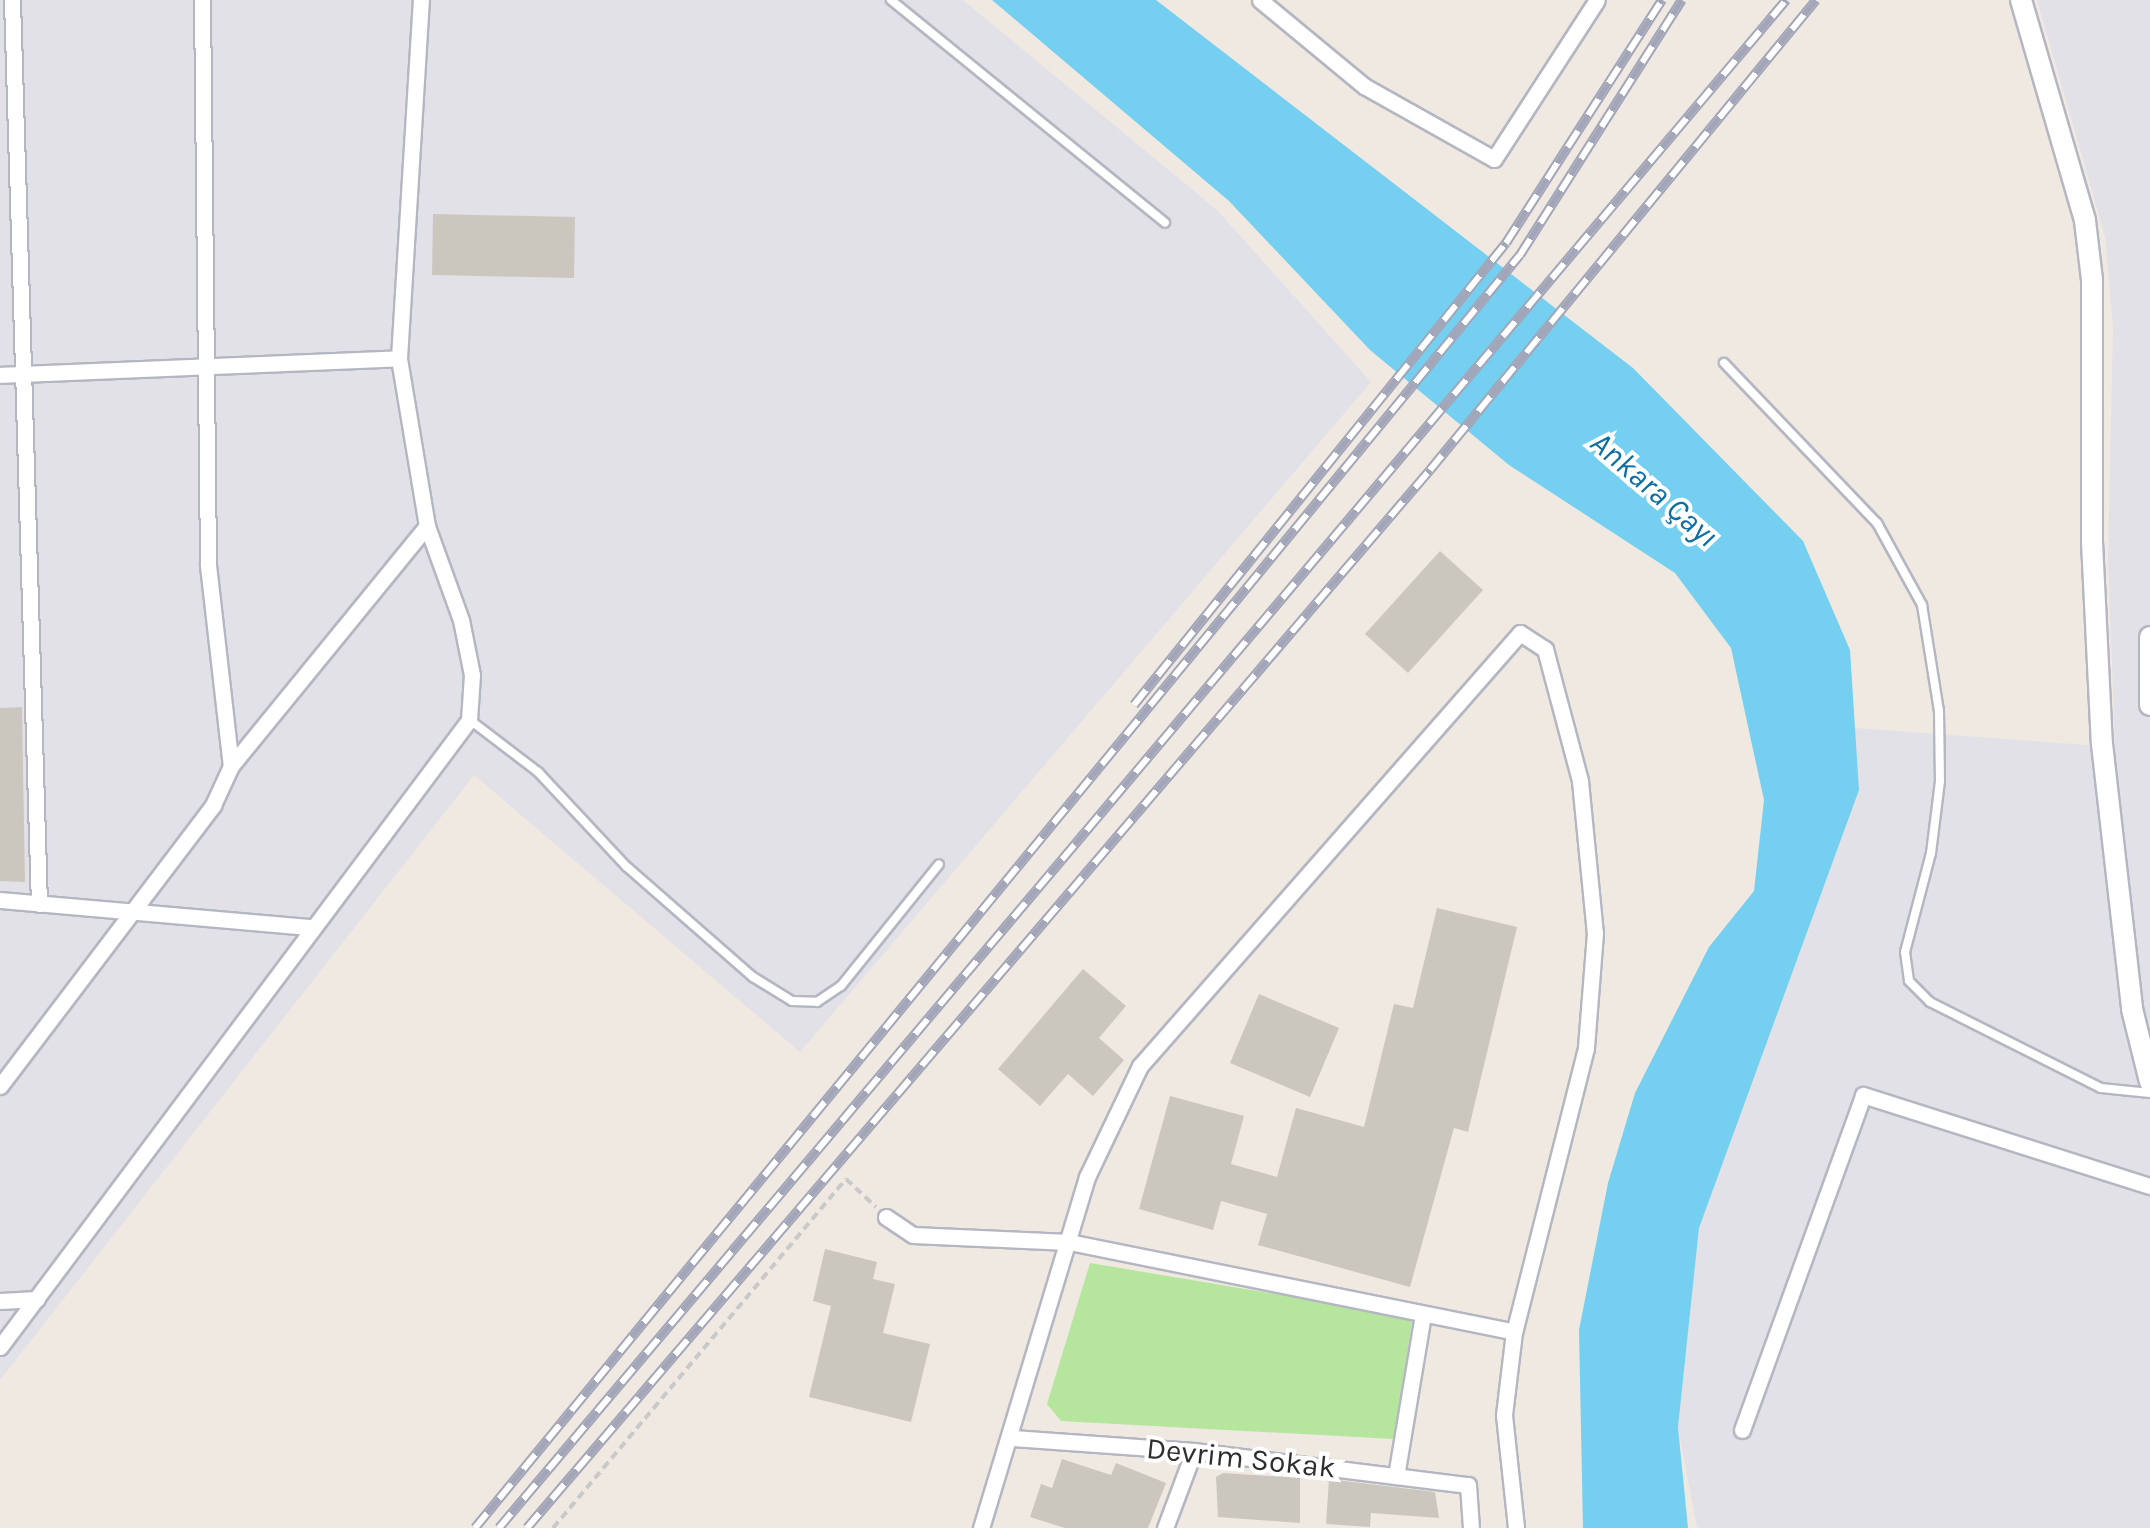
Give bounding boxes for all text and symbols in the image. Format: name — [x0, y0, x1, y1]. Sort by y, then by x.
water label: Ankara Çayı — [1582, 424, 1726, 556]
street label: Devrim Sokak — [1145, 1430, 1337, 1486]

